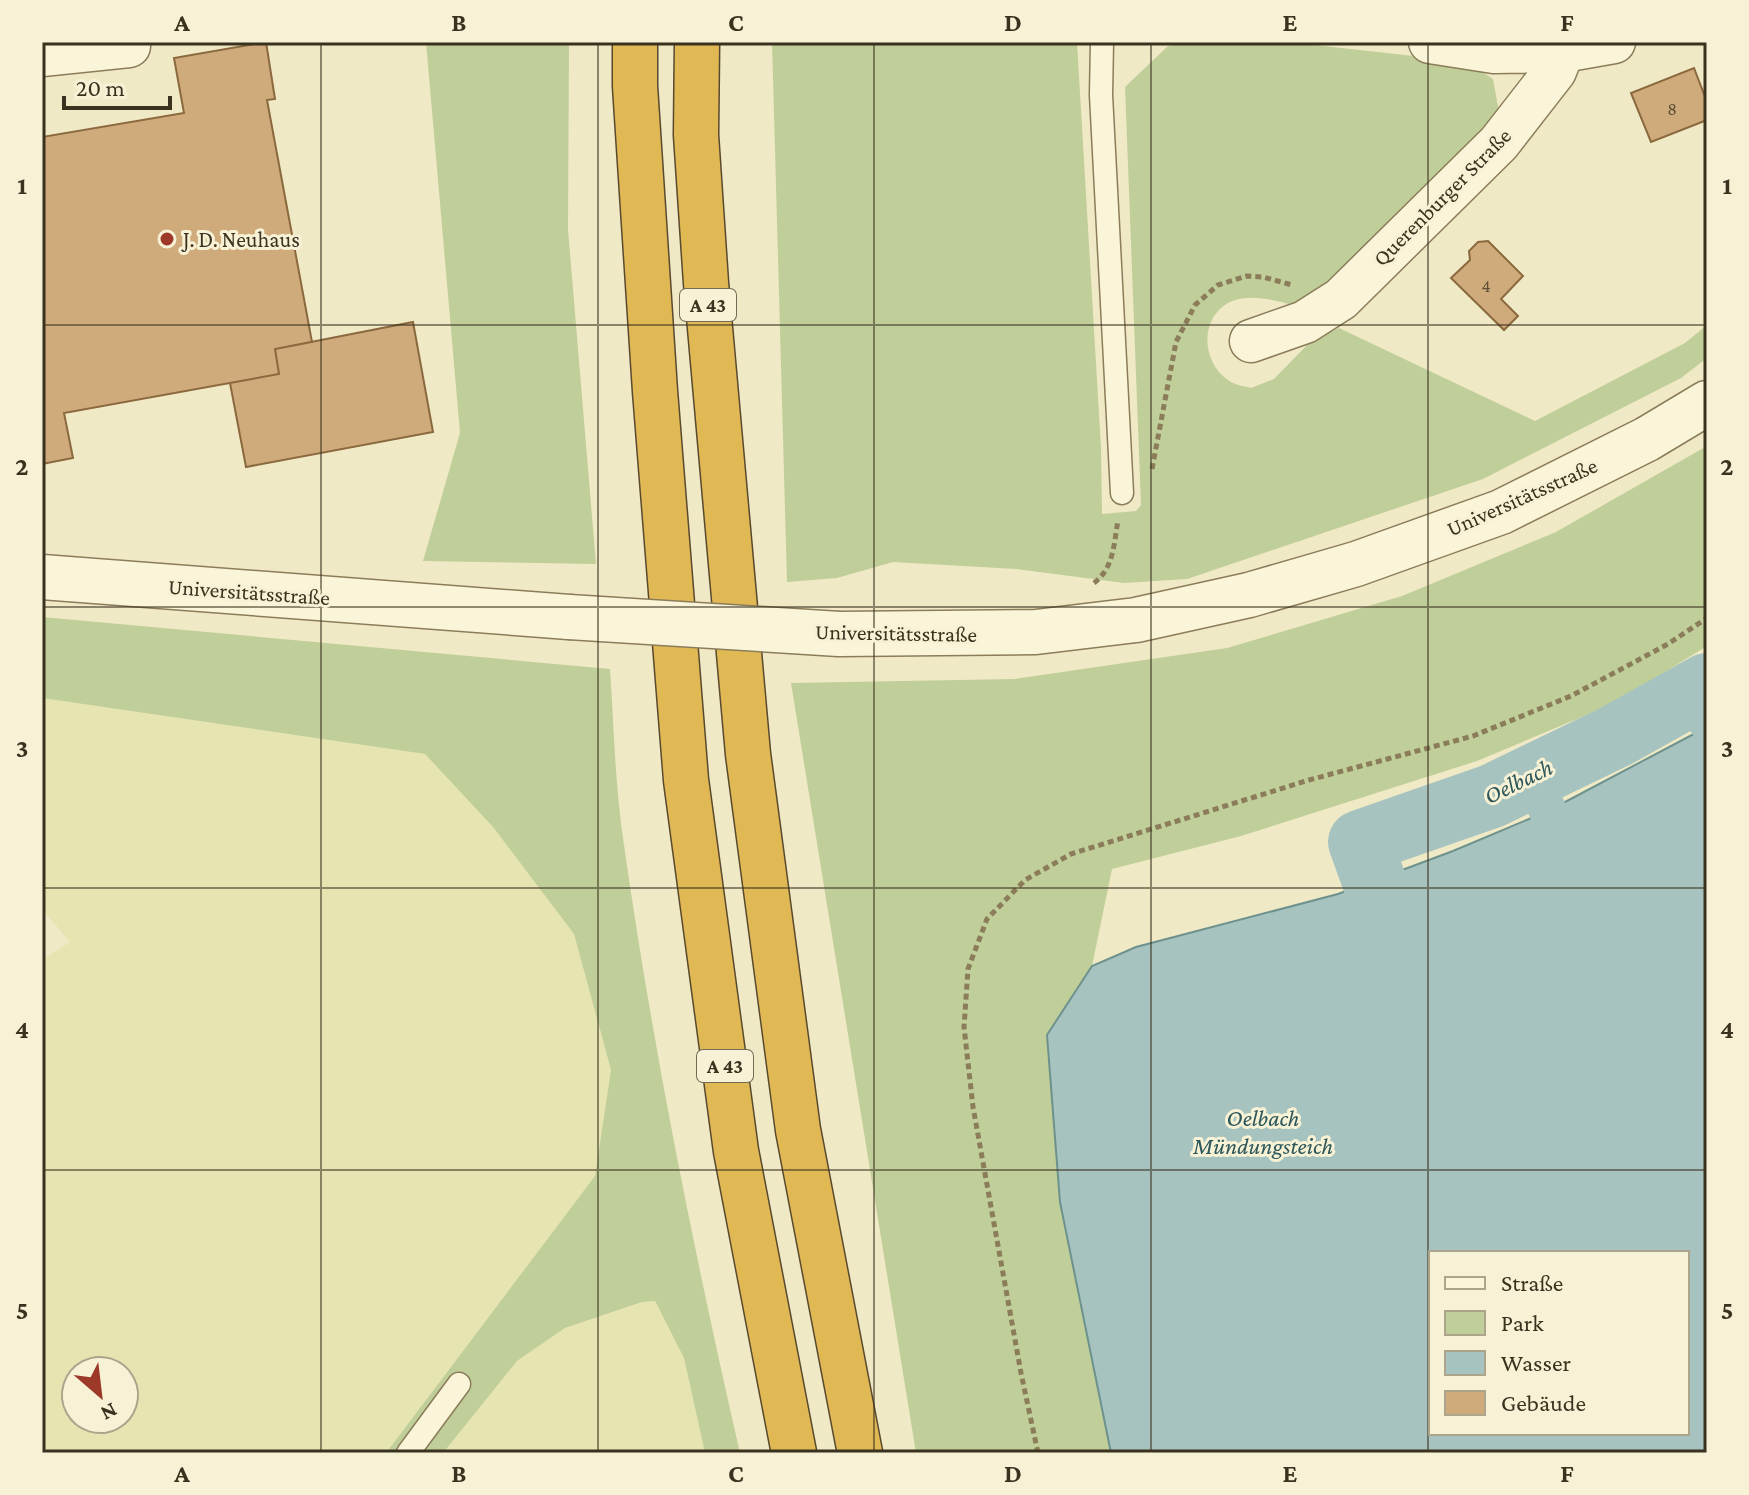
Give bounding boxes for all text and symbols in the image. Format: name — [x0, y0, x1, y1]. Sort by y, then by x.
text: A — [173, 8, 190, 37]
text: B — [451, 8, 467, 37]
text: C — [728, 8, 744, 37]
text: D — [1004, 8, 1022, 37]
text: E — [1283, 8, 1298, 37]
text: F — [1560, 8, 1574, 37]
scale bar — [64, 60, 170, 110]
text: 20 m — [76, 74, 125, 101]
house number: 8 — [1667, 99, 1677, 119]
street label: Querenburger Straße — [1368, 123, 1516, 271]
text: 1 — [17, 171, 27, 200]
text: 1 — [1722, 171, 1732, 200]
place label: J. D. Neuhaus — [181, 227, 300, 252]
marker: J. D. Neuhaus — [158, 230, 176, 248]
house number: 4 — [1481, 276, 1491, 296]
road number: A 43 — [680, 289, 736, 321]
text: 2 — [15, 452, 29, 481]
text: 2 — [1720, 452, 1734, 481]
street label: Universitätsstraße — [1443, 453, 1601, 541]
street label: Universitätsstraße — [167, 574, 331, 610]
street label: Universitätsstraße — [815, 619, 977, 647]
text: 3 — [16, 734, 28, 763]
text: 3 — [1721, 734, 1733, 763]
water label: Oelbach — [1479, 753, 1557, 809]
text: 4 — [15, 1015, 29, 1044]
text: 4 — [1720, 1015, 1734, 1044]
road number: A 43 — [697, 1050, 753, 1082]
water label: Oelbach Mündungsteich — [1192, 1104, 1333, 1159]
legend — [1429, 1251, 1689, 1435]
text: Straße — [1501, 1269, 1563, 1296]
text: 5 — [16, 1296, 28, 1325]
text: 5 — [1721, 1296, 1733, 1325]
text: Park — [1501, 1309, 1544, 1336]
text: Wasser — [1501, 1349, 1571, 1376]
north arrow — [60, 1355, 140, 1435]
text: Gebäude — [1501, 1389, 1586, 1416]
text: N — [97, 1398, 122, 1427]
text: A — [173, 1459, 190, 1488]
text: B — [451, 1459, 467, 1488]
text: C — [728, 1459, 744, 1488]
text: D — [1004, 1459, 1022, 1488]
text: E — [1283, 1459, 1298, 1488]
text: F — [1560, 1459, 1574, 1488]

